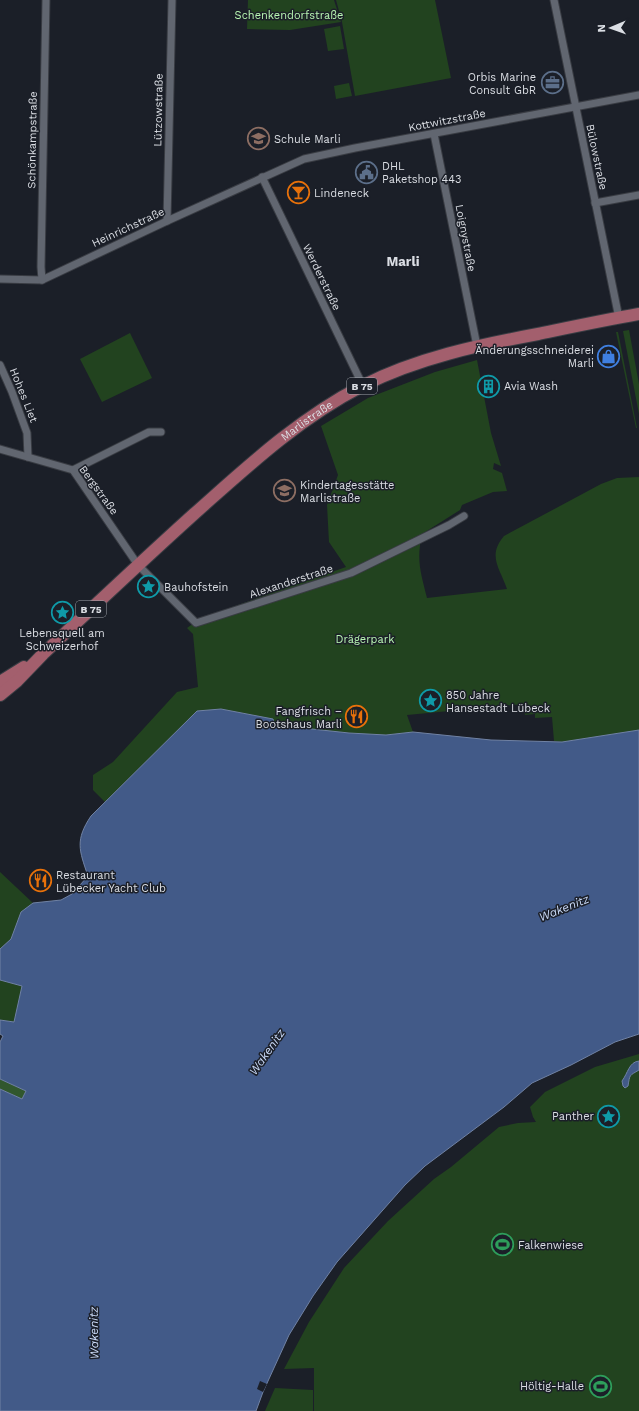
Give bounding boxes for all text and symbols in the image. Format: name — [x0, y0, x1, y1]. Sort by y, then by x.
north arrow — [591, 8, 631, 48]
park label: Schenkendorfstraße — [235, 9, 343, 22]
text: N — [595, 24, 608, 33]
office icon: Orbis Marine Consult GbR — [539, 70, 565, 96]
place label: Orbis Marine Consult GbR — [468, 71, 536, 97]
street label: Lützowstraße — [151, 73, 166, 147]
street label: Schönkampstraße — [25, 91, 40, 189]
street label: Kottwitzstraße — [407, 107, 487, 134]
street label: Bülowstraße — [583, 123, 610, 191]
school or university icon: Schule Marli — [245, 126, 271, 152]
place label: Schule Marli — [274, 133, 341, 146]
public building icon: DHL Paketshop 443 — [354, 159, 380, 185]
place label: DHL Paketshop 443 — [382, 160, 461, 186]
bar icon: Lindeneck — [286, 180, 312, 206]
place label: Lindeneck — [314, 187, 369, 200]
street label: Loignystraße — [453, 203, 478, 273]
street label: Heinrichstraße — [90, 205, 167, 250]
street label: Werderstraße — [300, 242, 343, 313]
district label: Marli — [387, 254, 420, 269]
place label: Änderungsschneiderei Marli — [475, 343, 594, 370]
shop icon: Änderungsschneiderei Marli — [596, 343, 622, 369]
street label: Hohes Liet — [7, 366, 40, 425]
building icon: Avia Wash — [475, 373, 501, 399]
road number: B 75 — [347, 378, 377, 394]
place label: Avia Wash — [504, 380, 558, 393]
street label: Marlistraße — [278, 398, 335, 444]
street label: Bergstraße — [76, 463, 121, 517]
school or university icon: Kindertagesstätte Marlistraße — [271, 478, 297, 504]
place label: Kindertagesstätte Marlistraße — [300, 479, 394, 505]
street label: Alexanderstraße — [248, 562, 335, 601]
place icon: Bauhofstein — [135, 574, 161, 600]
place label: Bauhofstein — [164, 581, 228, 594]
place icon: Lebensquell am Schweizerhof — [49, 600, 75, 626]
road number: B 75 — [76, 601, 106, 617]
place label: Lebensquell am Schweizerhof — [19, 627, 105, 653]
park label: Drägerpark — [336, 633, 394, 646]
place icon: 850 Jahre Hansestadt Lübeck — [418, 688, 444, 714]
place label: 850 Jahre Hansestadt Lübeck — [446, 689, 550, 715]
restaurant icon: Fangfrisch – Bootshaus Marli — [344, 704, 370, 730]
place label: Fangfrisch – Bootshaus Marli — [256, 705, 342, 731]
restaurant icon: Restaurant Lübecker Yacht Club — [28, 868, 54, 894]
place label: Restaurant Lübecker Yacht Club — [56, 869, 166, 895]
water label: Wakenitz — [537, 891, 592, 924]
water label: Wakenitz — [246, 1026, 288, 1078]
place icon: Panther — [596, 1103, 622, 1129]
place label: Panther — [552, 1110, 595, 1123]
sports icon: Falkenwiese — [490, 1232, 516, 1258]
place label: Falkenwiese — [518, 1239, 583, 1252]
water label: Wakenitz — [87, 1306, 101, 1359]
sports icon: Höltig-Halle — [587, 1373, 613, 1399]
place label: Höltig-Halle — [520, 1380, 584, 1393]

